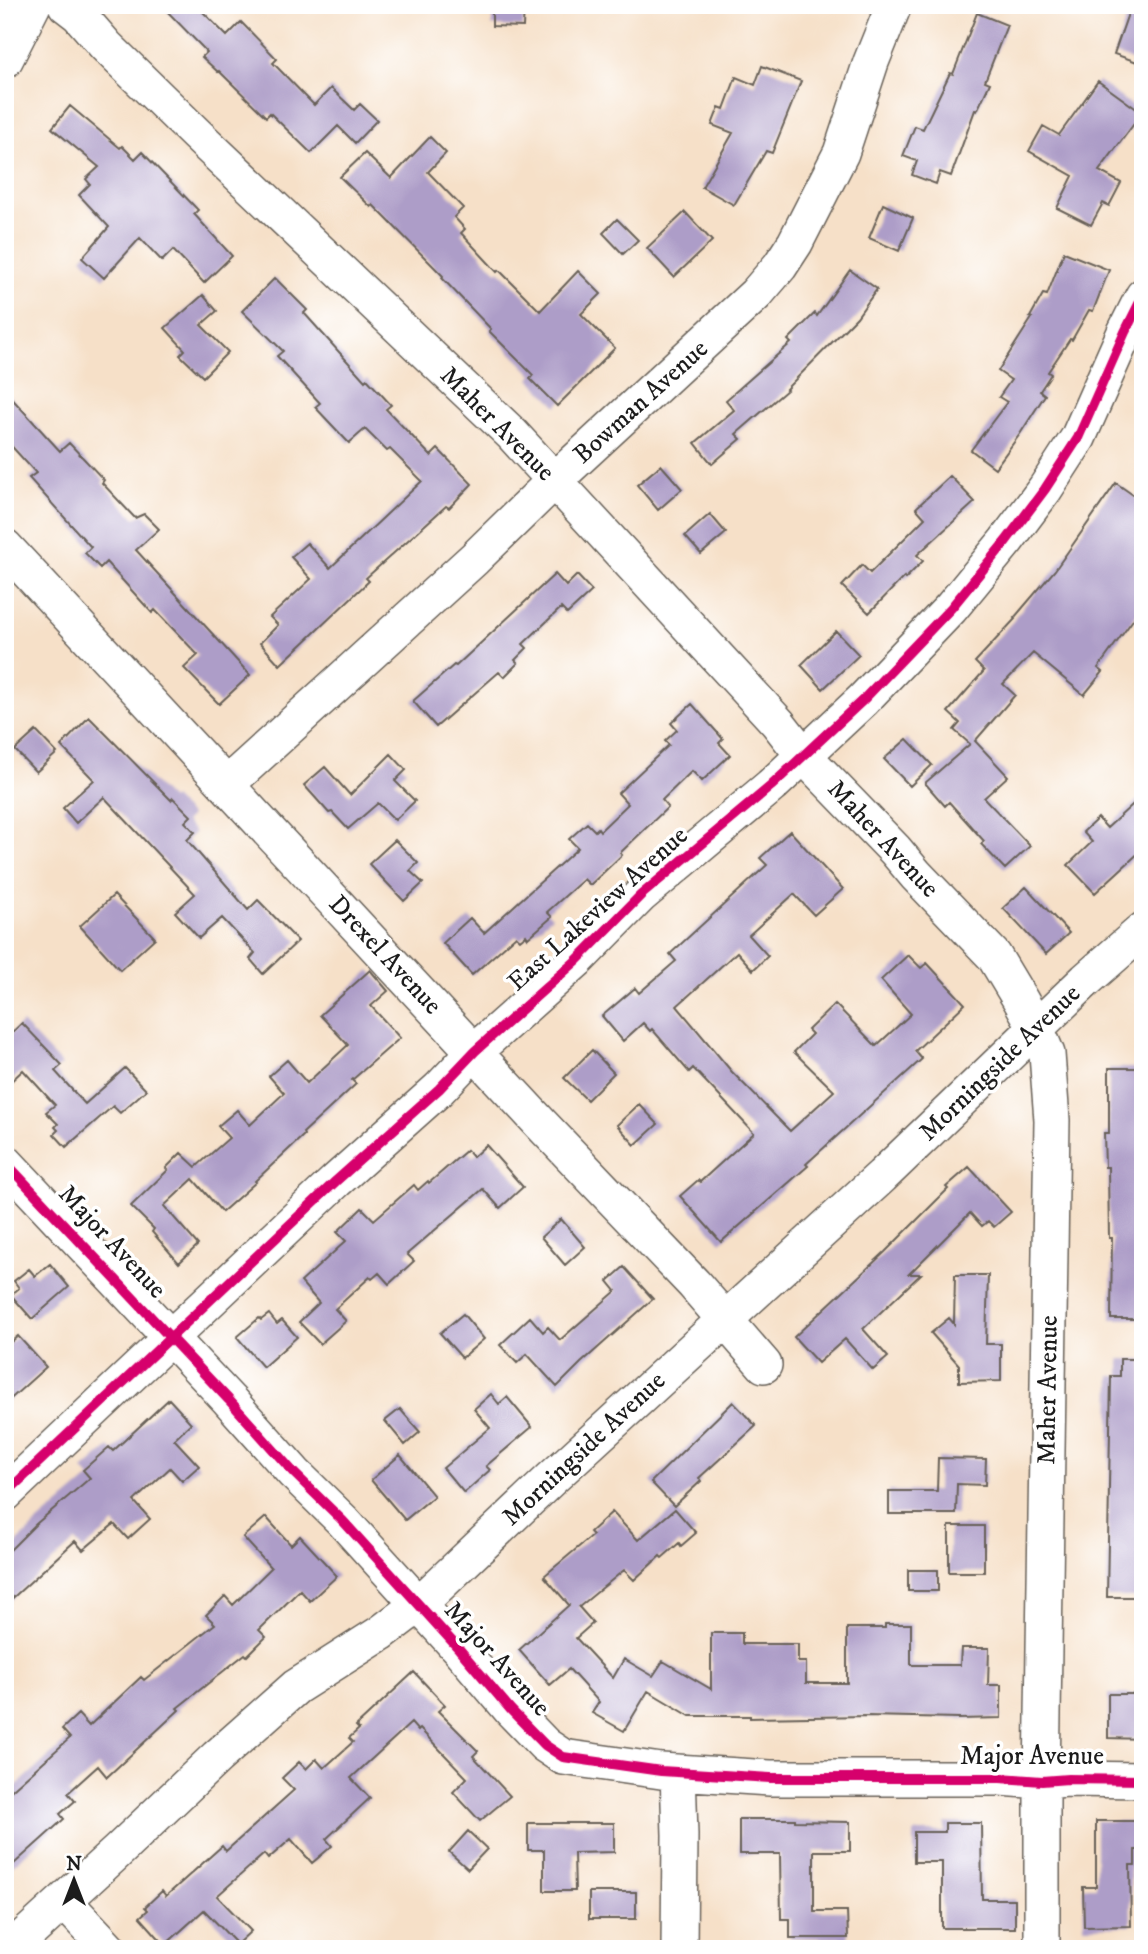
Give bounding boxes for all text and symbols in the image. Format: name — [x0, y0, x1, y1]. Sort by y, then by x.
street label: Bowman Avenue — [567, 333, 715, 471]
street label: Maher Avenue — [433, 360, 561, 488]
street label: Maher Avenue — [820, 773, 946, 905]
street label: East Lakeview Avenue — [501, 819, 695, 999]
street label: Drexel Avenue — [321, 888, 449, 1022]
street label: Morningside Avenue — [912, 978, 1088, 1148]
street label: Major Avenue — [51, 1178, 173, 1306]
street label: Maher Avenue — [1030, 1315, 1066, 1465]
street label: Morningside Avenue — [495, 1365, 673, 1533]
street label: Major Avenue — [437, 1595, 557, 1723]
street label: Major Avenue — [960, 1740, 1104, 1773]
north arrow — [38, 1846, 108, 1916]
text: N — [66, 1853, 82, 1876]

